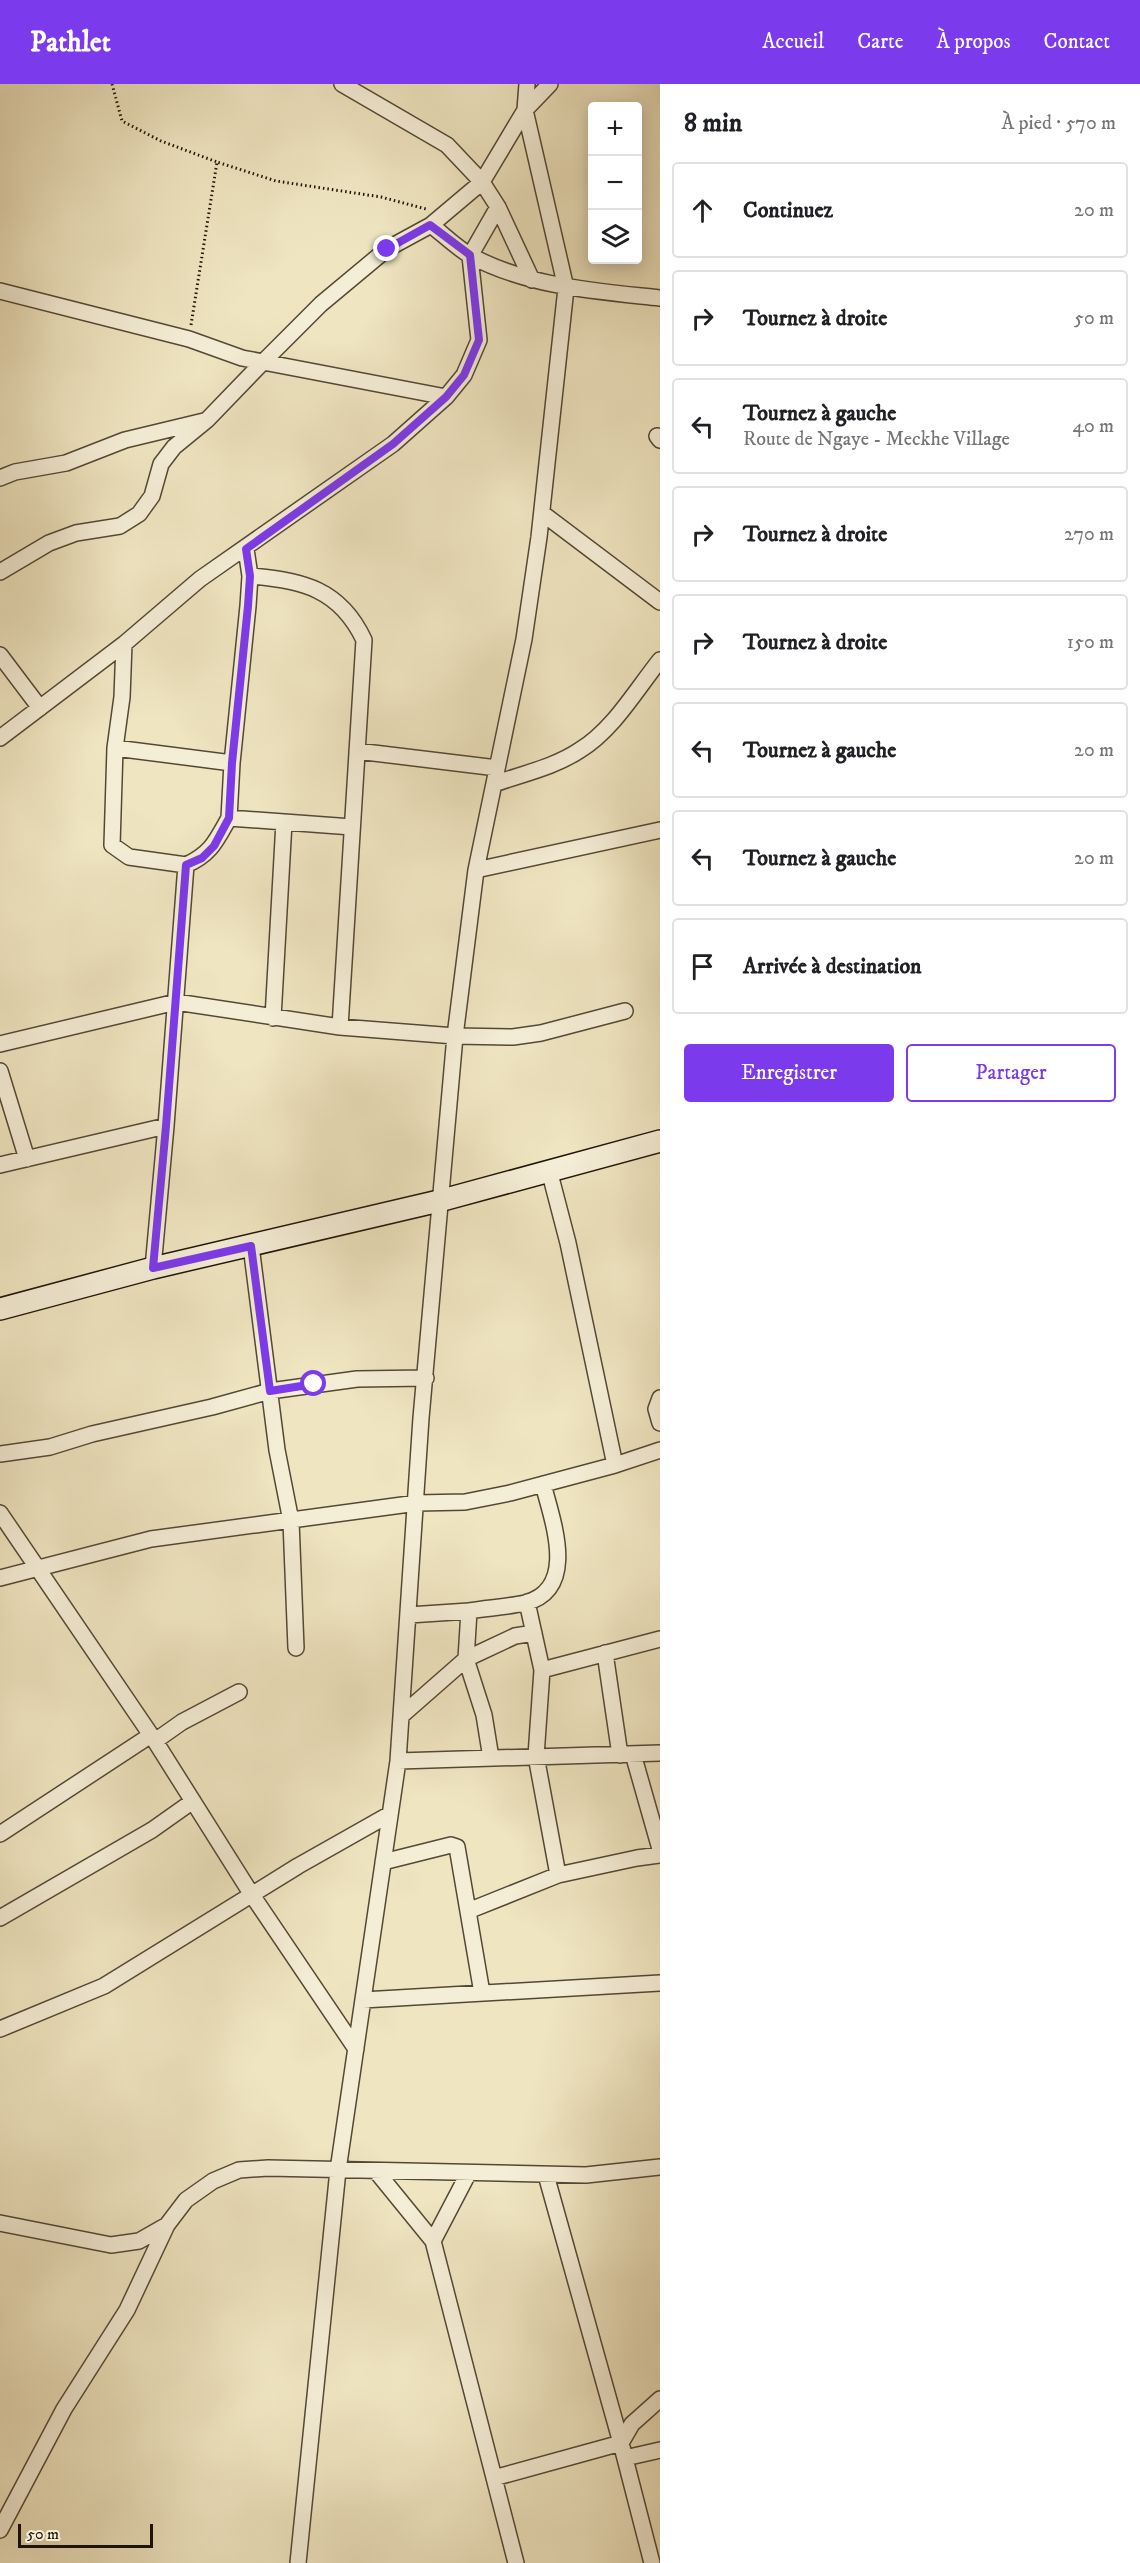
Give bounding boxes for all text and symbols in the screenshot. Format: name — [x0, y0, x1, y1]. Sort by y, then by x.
text: Pathlet — [30, 25, 111, 60]
text: Accueil — [762, 29, 824, 55]
text: Carte — [857, 29, 903, 55]
text: À propos — [936, 29, 1011, 55]
text: Contact — [1044, 29, 1110, 55]
map controls — [588, 102, 642, 264]
button: + — [588, 102, 642, 156]
text: 8 min — [684, 107, 742, 140]
text: À pied · 570 m — [1002, 111, 1116, 136]
button: − — [588, 156, 642, 210]
icon: ahead — [686, 194, 719, 227]
text: Continuez — [743, 197, 833, 224]
text: 20 m — [1074, 198, 1114, 223]
button: layers — [588, 210, 642, 264]
route end — [373, 235, 399, 261]
icon: right — [686, 302, 719, 335]
text: Tournez à droite — [743, 305, 887, 332]
text: 50 m — [1074, 306, 1114, 331]
text: Tournez à gauche — [743, 400, 896, 427]
icon: left — [686, 410, 719, 443]
text: 40 m — [1072, 414, 1114, 439]
text: Route de Ngaye - Meckhe Village — [743, 427, 1010, 452]
icon: right — [686, 518, 719, 551]
text: Tournez à droite — [743, 521, 887, 548]
text: 270 m — [1064, 522, 1114, 547]
icon: right — [686, 626, 719, 659]
text: Tournez à droite — [743, 629, 887, 656]
text: 150 m — [1067, 630, 1114, 655]
icon: left — [686, 734, 719, 767]
text: Tournez à gauche — [743, 737, 896, 764]
text: 20 m — [1074, 738, 1114, 763]
icon: left — [686, 842, 719, 875]
text: Tournez à gauche — [743, 845, 896, 872]
text: 20 m — [1074, 846, 1114, 871]
icon: arrive — [686, 950, 719, 983]
text: Arrivée à destination — [743, 953, 922, 980]
button: Enregistrer — [684, 1044, 894, 1102]
button: Partager — [906, 1044, 1116, 1102]
route start — [300, 1370, 326, 1396]
scale bar — [18, 2521, 153, 2548]
text: 50 m — [27, 2524, 59, 2544]

